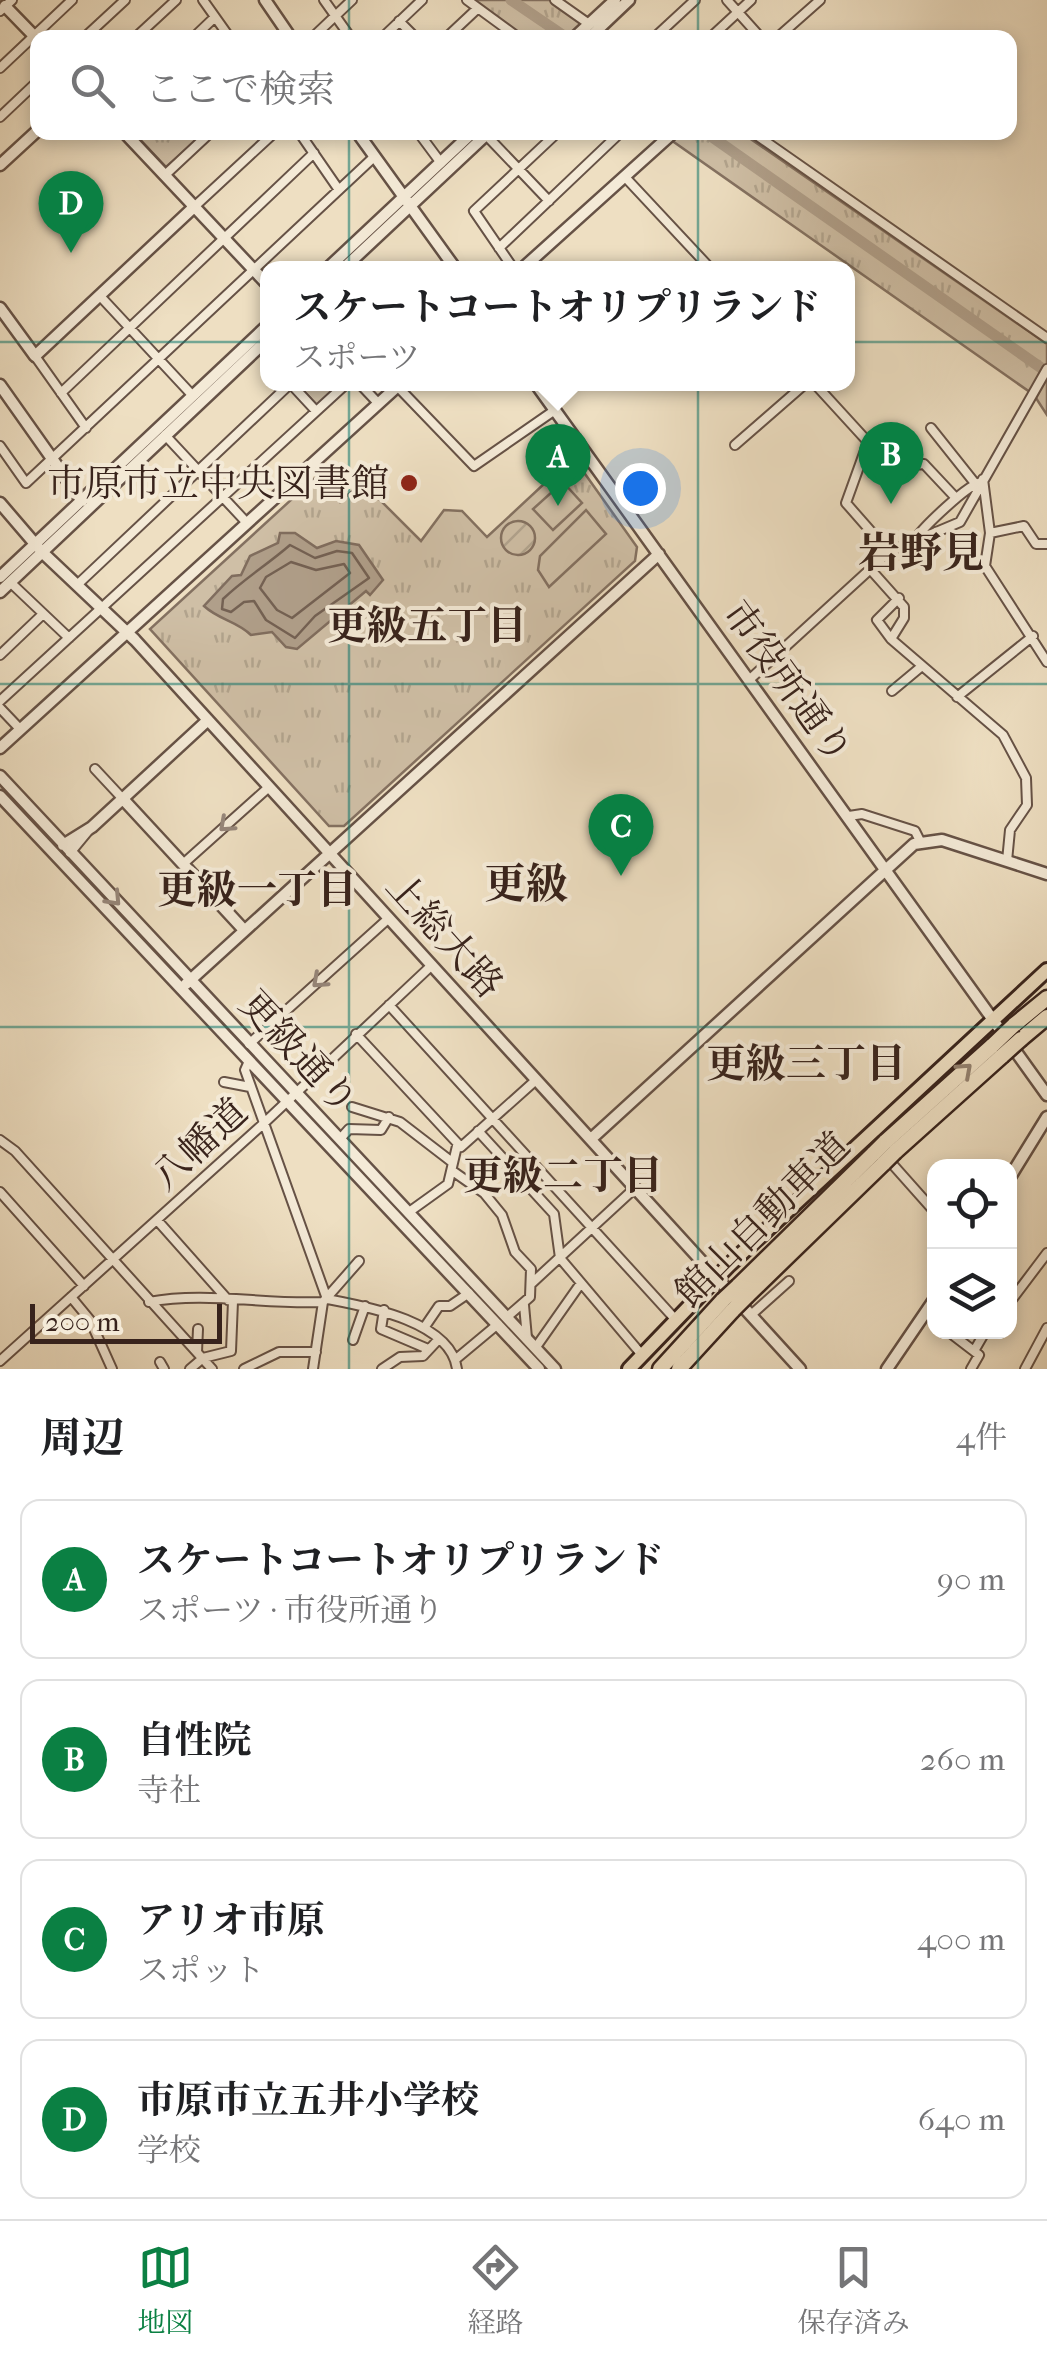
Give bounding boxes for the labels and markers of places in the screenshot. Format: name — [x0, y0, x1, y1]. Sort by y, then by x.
pin: D — [38, 170, 104, 253]
pin: B — [858, 422, 924, 504]
pin: A — [526, 424, 590, 506]
place label: 市原市立中央図書館 — [47, 461, 389, 506]
marker: 市原市立中央図書館 — [398, 472, 420, 494]
pin: C — [588, 794, 654, 876]

